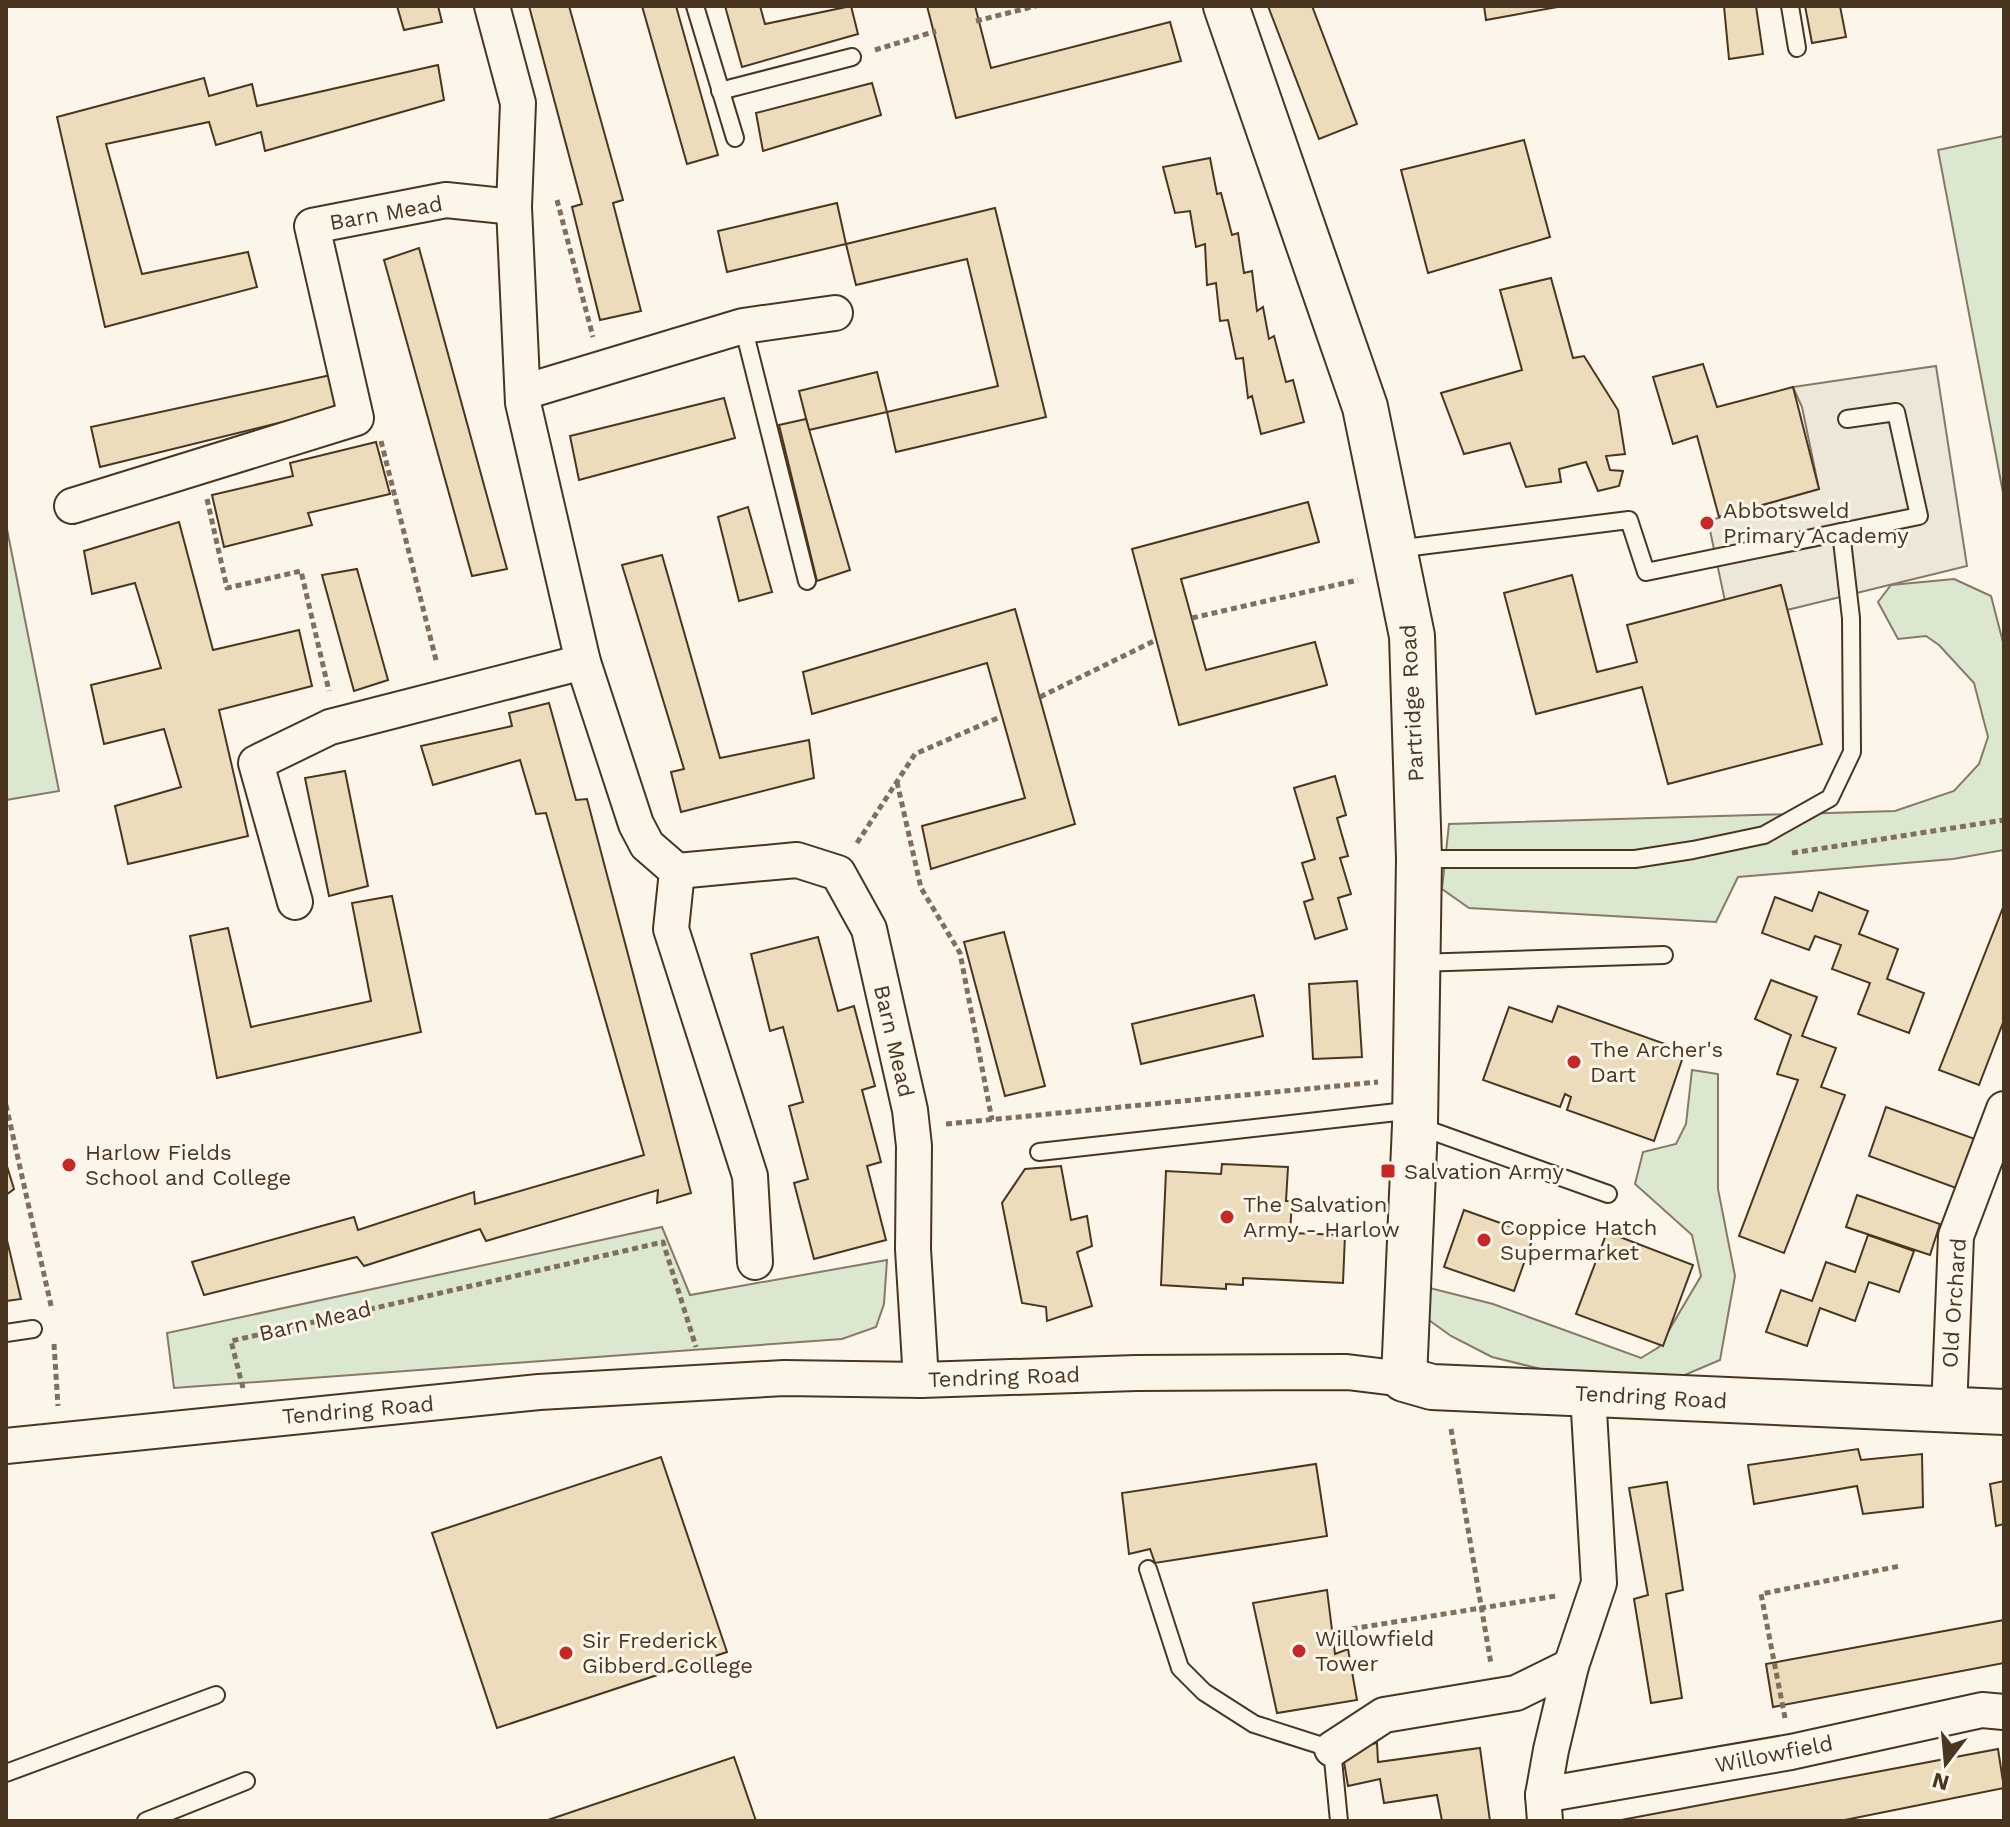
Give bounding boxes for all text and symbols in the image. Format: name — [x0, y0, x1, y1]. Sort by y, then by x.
street label: Barn Mead — [327, 191, 445, 235]
place label: Abbotsweld Primary Academy — [1723, 498, 1909, 548]
marker: Abbotsweld Primary Academy — [1698, 514, 1716, 532]
street label: Partridge Road — [1395, 624, 1429, 782]
street label: Barn Mead — [869, 982, 919, 1100]
place label: The Archer's Dart — [1590, 1037, 1723, 1087]
marker: The Archer's Dart — [1565, 1053, 1583, 1071]
place label: Harlow Fields School and College — [85, 1140, 291, 1190]
marker: Harlow Fields School and College — [60, 1156, 78, 1174]
place label: Salvation Army — [1404, 1159, 1564, 1184]
marker: Salvation Army — [1379, 1162, 1397, 1180]
place label: The Salvation Army - Harlow — [1243, 1192, 1400, 1242]
marker: The Salvation Army - Harlow — [1218, 1208, 1236, 1226]
place label: Coppice Hatch Supermarket — [1500, 1215, 1657, 1265]
marker: Coppice Hatch Supermarket — [1475, 1231, 1493, 1249]
street label: Old Orchard — [1937, 1237, 1971, 1369]
street label: Barn Mead — [256, 1296, 374, 1346]
street label: Tendring Road — [927, 1362, 1081, 1392]
street label: Tendring Road — [1574, 1381, 1728, 1413]
street label: Tendring Road — [281, 1391, 435, 1429]
place label: Willowfield Tower — [1315, 1626, 1434, 1676]
place label: Sir Frederick Gibberd College — [582, 1628, 753, 1678]
marker: Willowfield Tower — [1290, 1642, 1308, 1660]
marker: Sir Frederick Gibberd College — [557, 1644, 575, 1662]
north arrow — [1906, 1723, 1986, 1803]
street label: Willowfield — [1713, 1730, 1835, 1778]
text: N — [1929, 1767, 1952, 1796]

